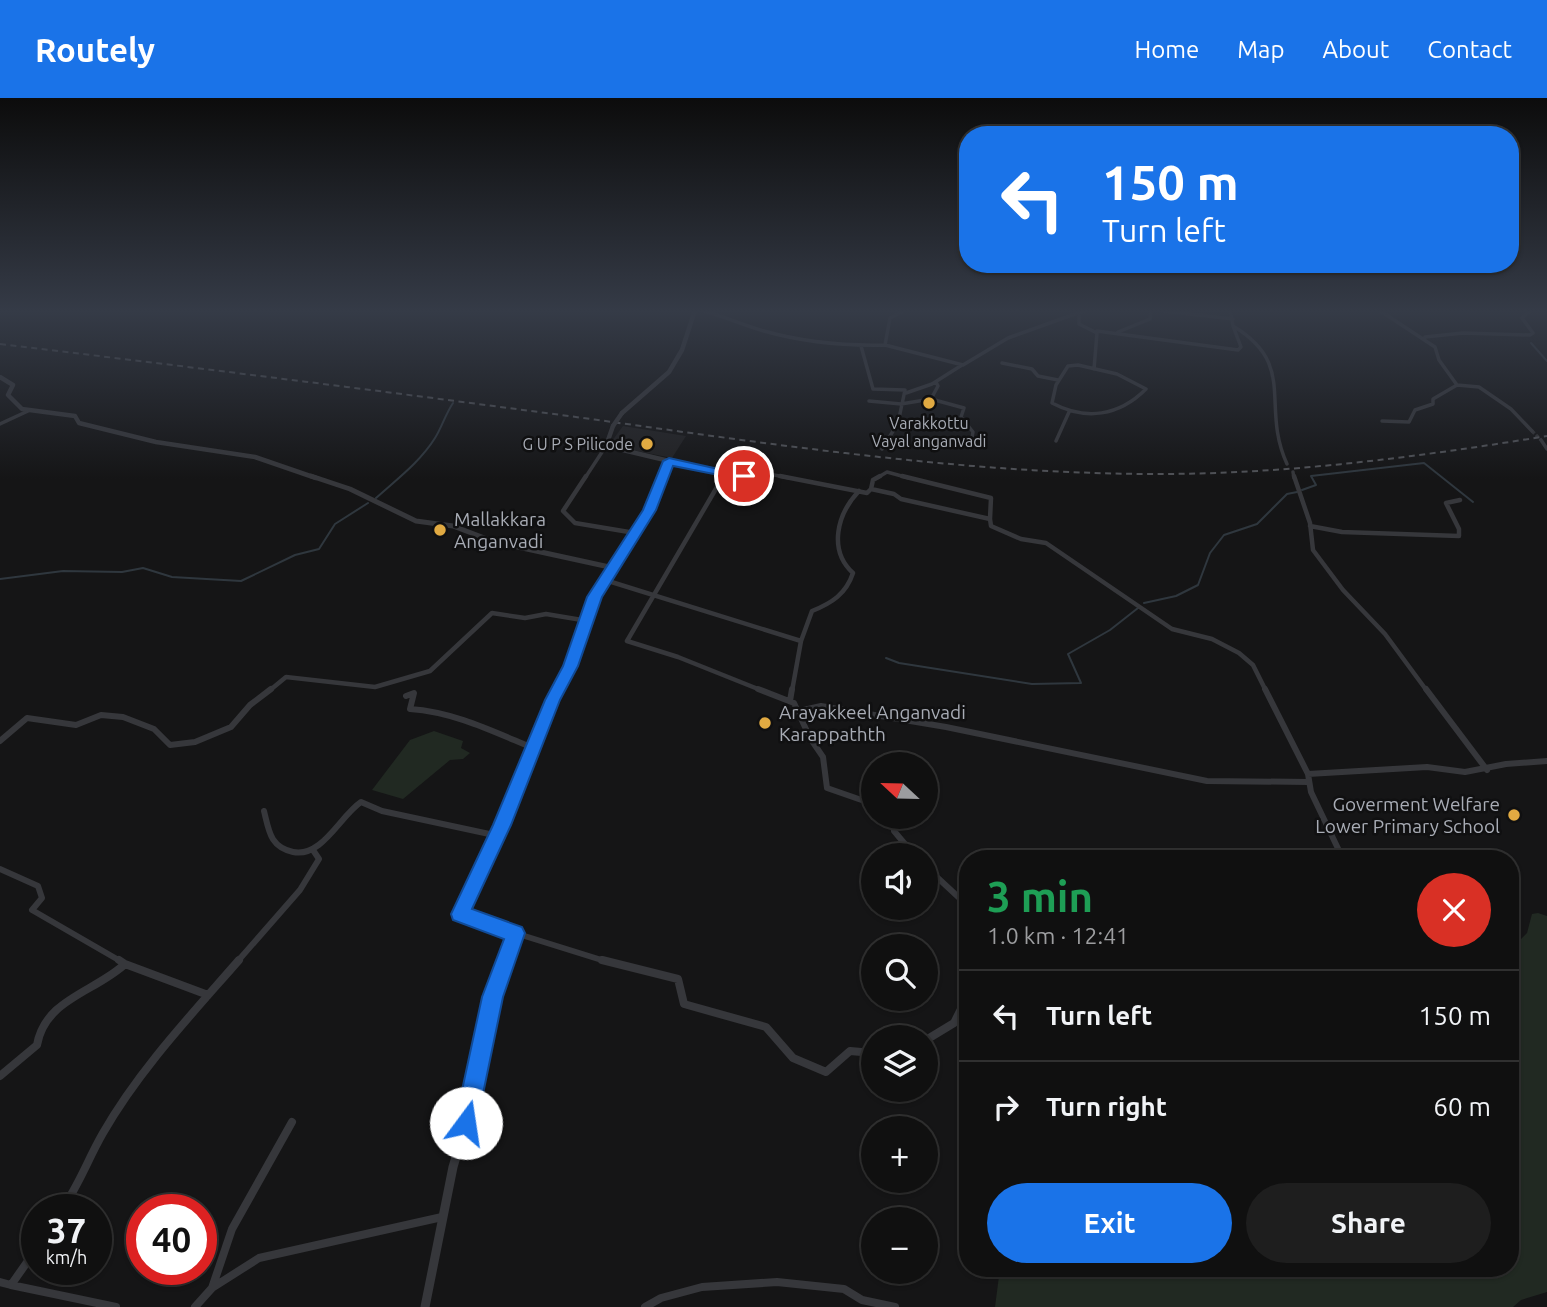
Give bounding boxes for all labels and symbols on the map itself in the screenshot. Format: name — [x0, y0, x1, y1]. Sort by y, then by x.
marker: Varakkottu Vayal anganvadi — [921, 395, 937, 411]
place label: Varakkottu Vayal anganvadi — [871, 414, 987, 450]
place label: G U P S Pilicode — [522, 435, 633, 453]
marker: G U P S Pilicode — [639, 436, 655, 452]
pin — [714, 446, 774, 506]
place label: Mallakkara Anganvadi — [454, 508, 546, 552]
marker: Mallakkara Anganvadi — [432, 522, 448, 538]
place label: Arayakkeel Anganvadi Karappathth — [779, 701, 966, 745]
marker: Arayakkeel Anganvadi Karappathth — [757, 715, 773, 731]
north arrow — [861, 752, 938, 830]
place label: Goverment Welfare Lower Primary School — [1315, 793, 1500, 837]
marker: Goverment Welfare Lower Primary School — [1506, 807, 1522, 823]
position arrow — [429, 1086, 503, 1160]
speed limit sign: 40 — [126, 1194, 217, 1285]

